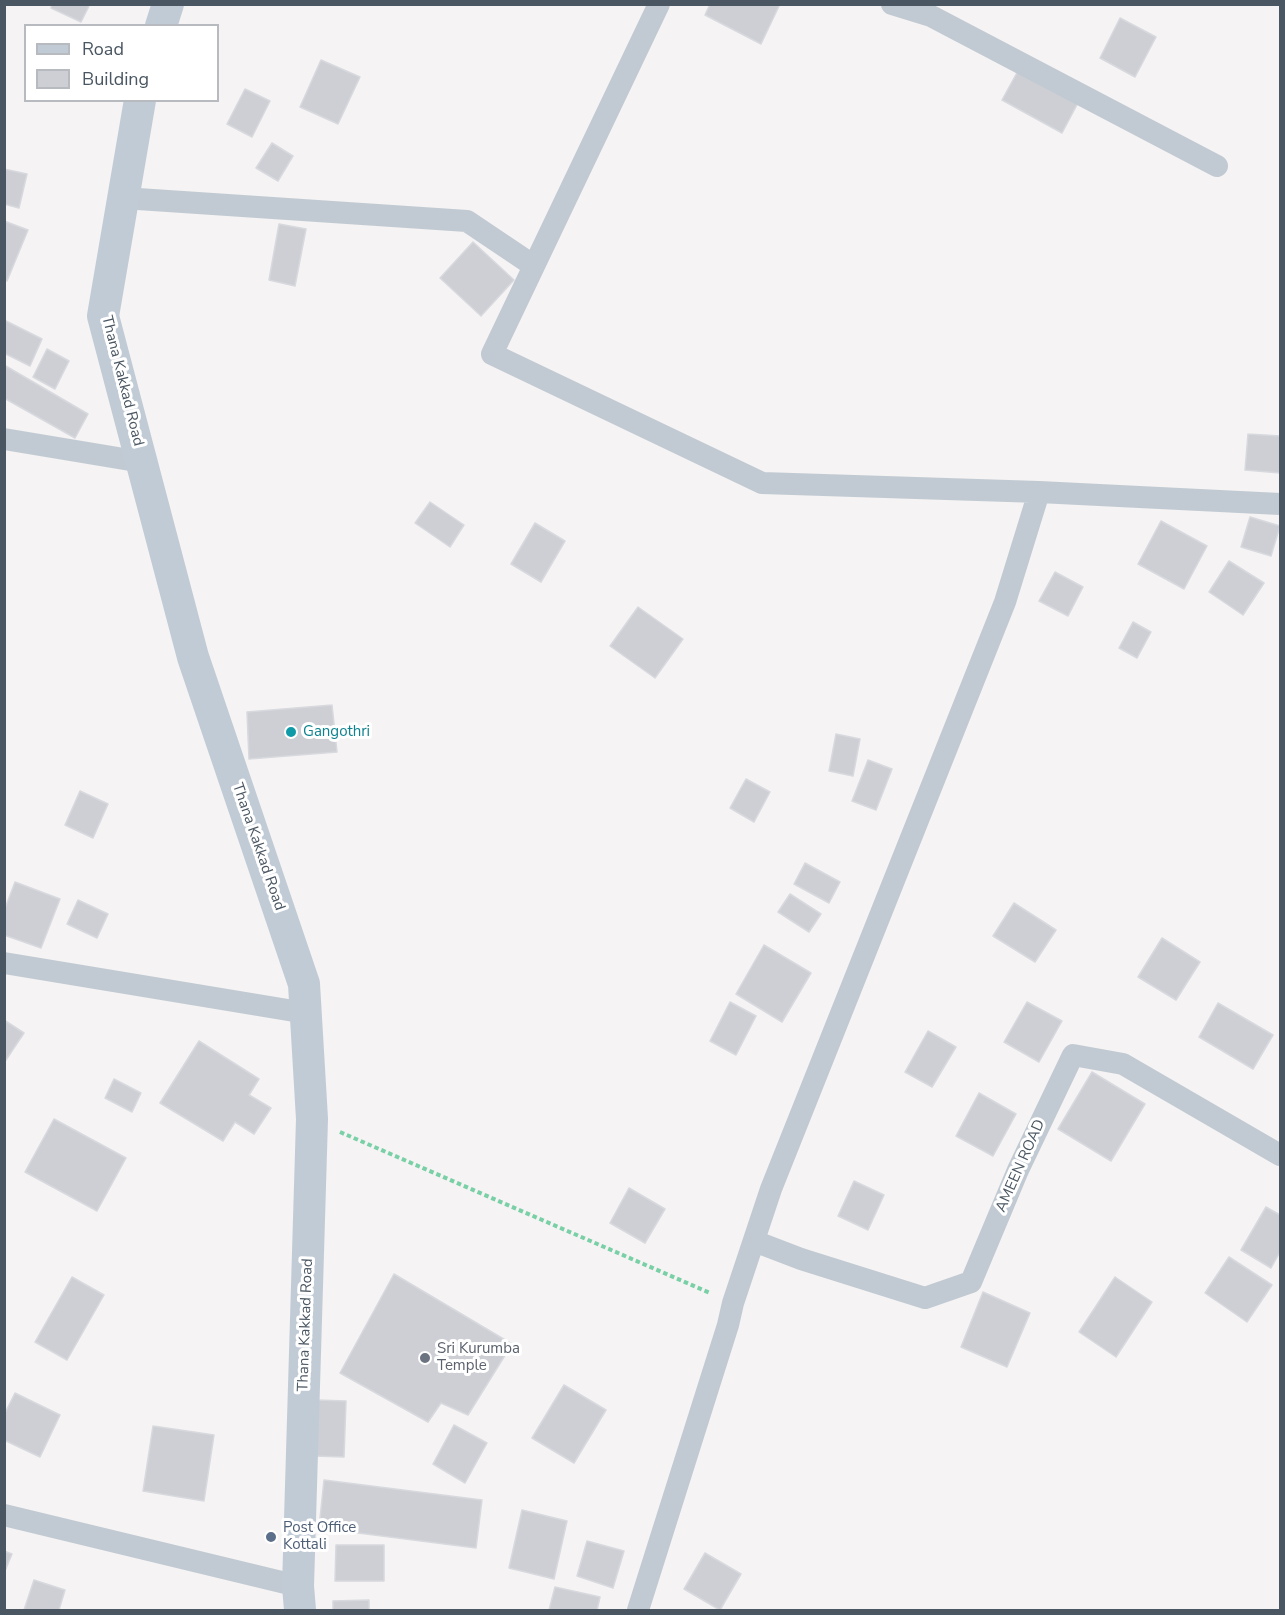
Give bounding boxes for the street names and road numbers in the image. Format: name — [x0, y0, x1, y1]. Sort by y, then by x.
street label: Thana Kakkad Road — [97, 314, 147, 448]
street label: Thana Kakkad Road — [228, 781, 288, 913]
street label: AMEEN ROAD — [993, 1117, 1049, 1215]
street label: Thana Kakkad Road — [295, 1258, 317, 1392]

